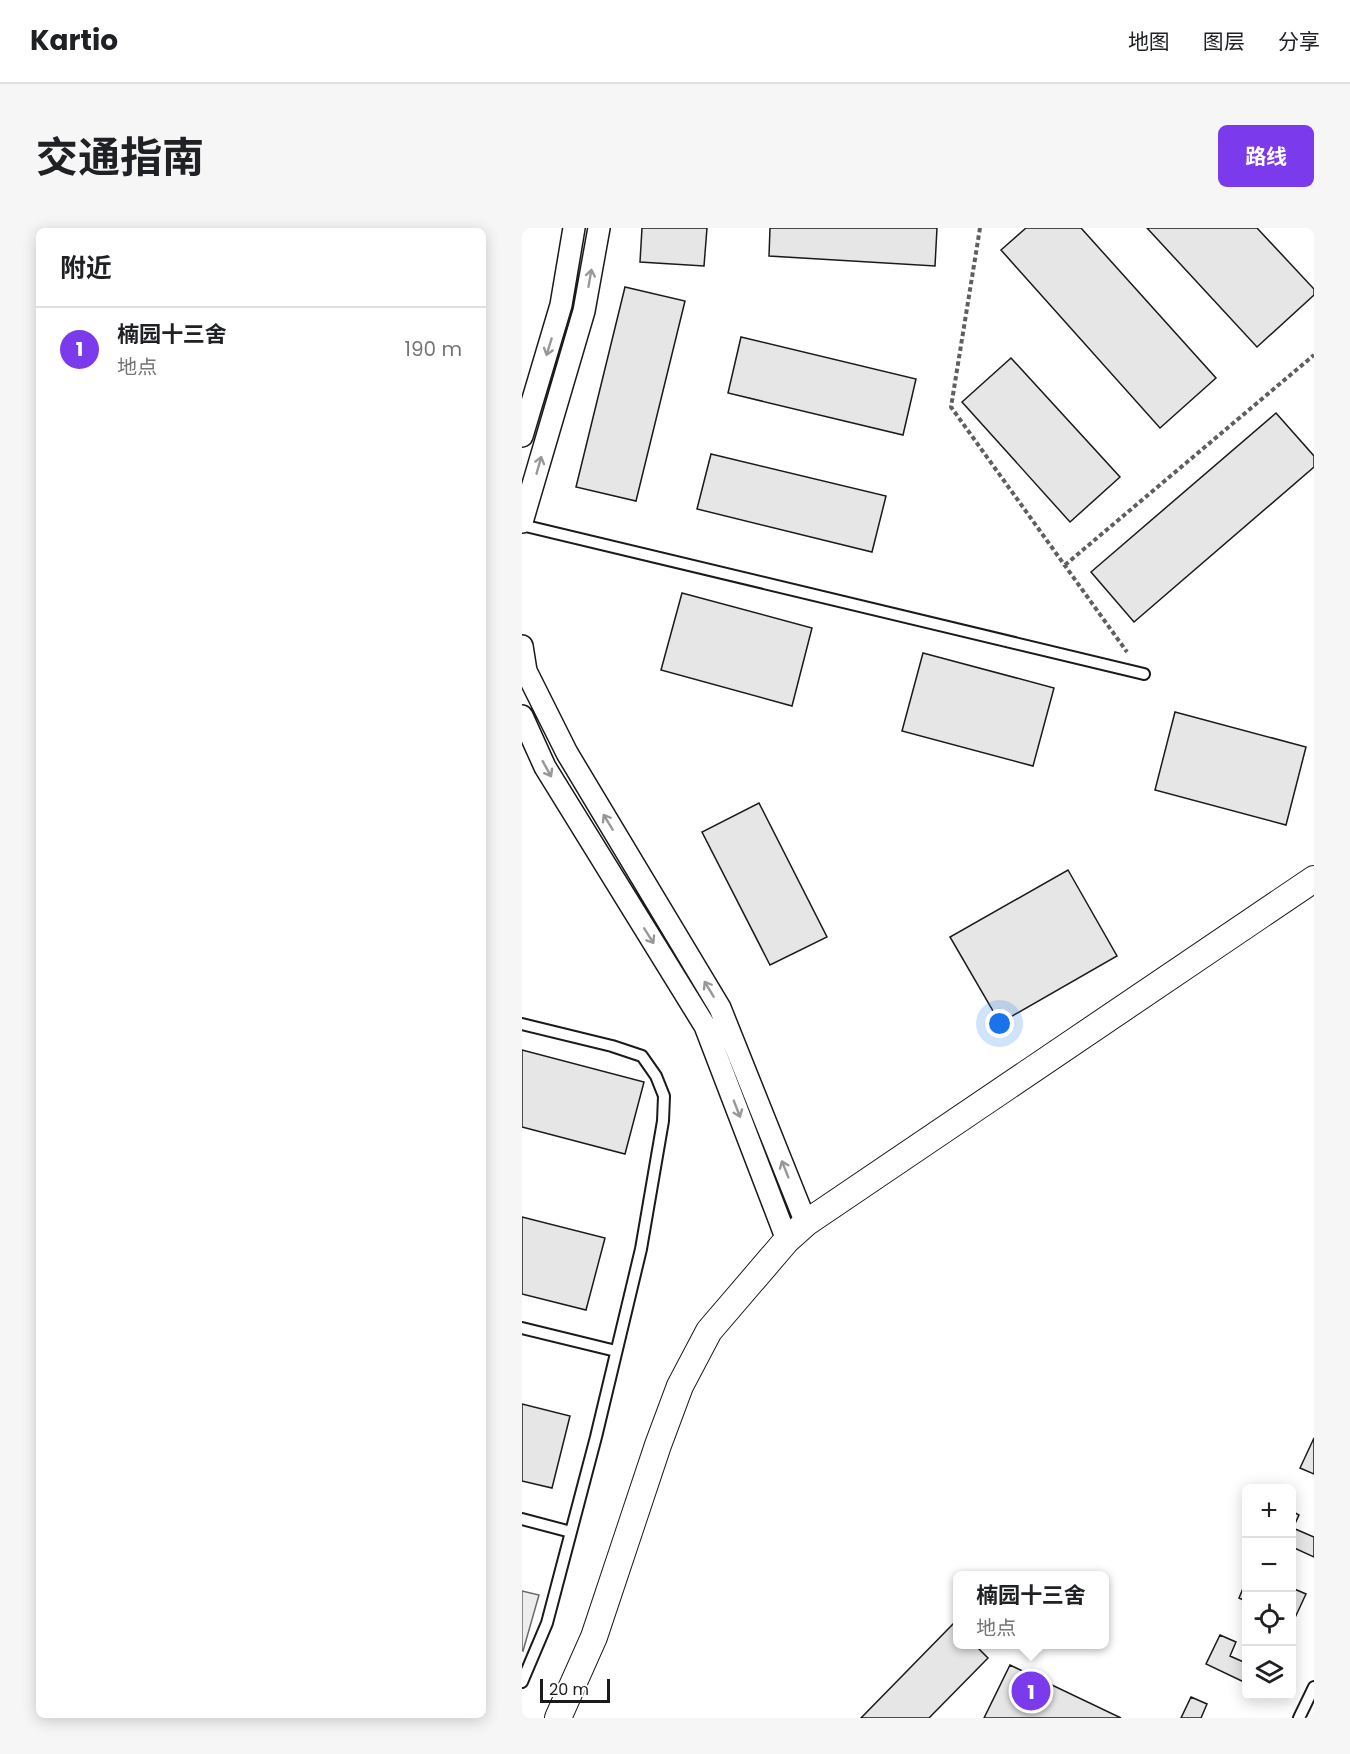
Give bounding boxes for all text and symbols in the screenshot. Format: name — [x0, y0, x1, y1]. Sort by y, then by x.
text: Kartio — [30, 21, 118, 60]
text: 地图 — [1128, 27, 1170, 56]
text: 图层 — [1203, 27, 1245, 56]
text: 分享 — [1278, 27, 1320, 56]
button: 路线 — [1218, 125, 1314, 187]
text: 交通指南 — [36, 128, 204, 187]
text: 附近 — [60, 250, 112, 286]
one-way arrow — [585, 268, 596, 288]
text: 楠园十三舍 — [117, 319, 227, 350]
text: 1 — [76, 335, 83, 363]
text: 190 m — [405, 335, 462, 363]
one-way arrow — [543, 337, 554, 356]
text: 地点 — [117, 353, 157, 381]
one-way arrow — [534, 456, 545, 475]
one-way arrow — [542, 760, 553, 778]
one-way arrow — [602, 814, 614, 831]
one-way arrow — [642, 927, 655, 944]
one-way arrow — [703, 981, 715, 998]
your location — [985, 1009, 1014, 1038]
one-way arrow — [732, 1099, 743, 1117]
one-way arrow — [778, 1160, 789, 1178]
map controls — [1242, 1484, 1296, 1700]
button: + — [1242, 1484, 1296, 1538]
button: − — [1242, 1538, 1296, 1592]
popup — [953, 1571, 1109, 1649]
text: 楠园十三舍 — [976, 1580, 1086, 1611]
button: locate — [1242, 1592, 1296, 1646]
text: 地点 — [976, 1614, 1016, 1642]
button: layers — [1242, 1646, 1296, 1700]
pin: 1 — [1012, 1668, 1050, 1714]
scale bar — [540, 1676, 610, 1704]
text: 20 m — [549, 1678, 589, 1701]

